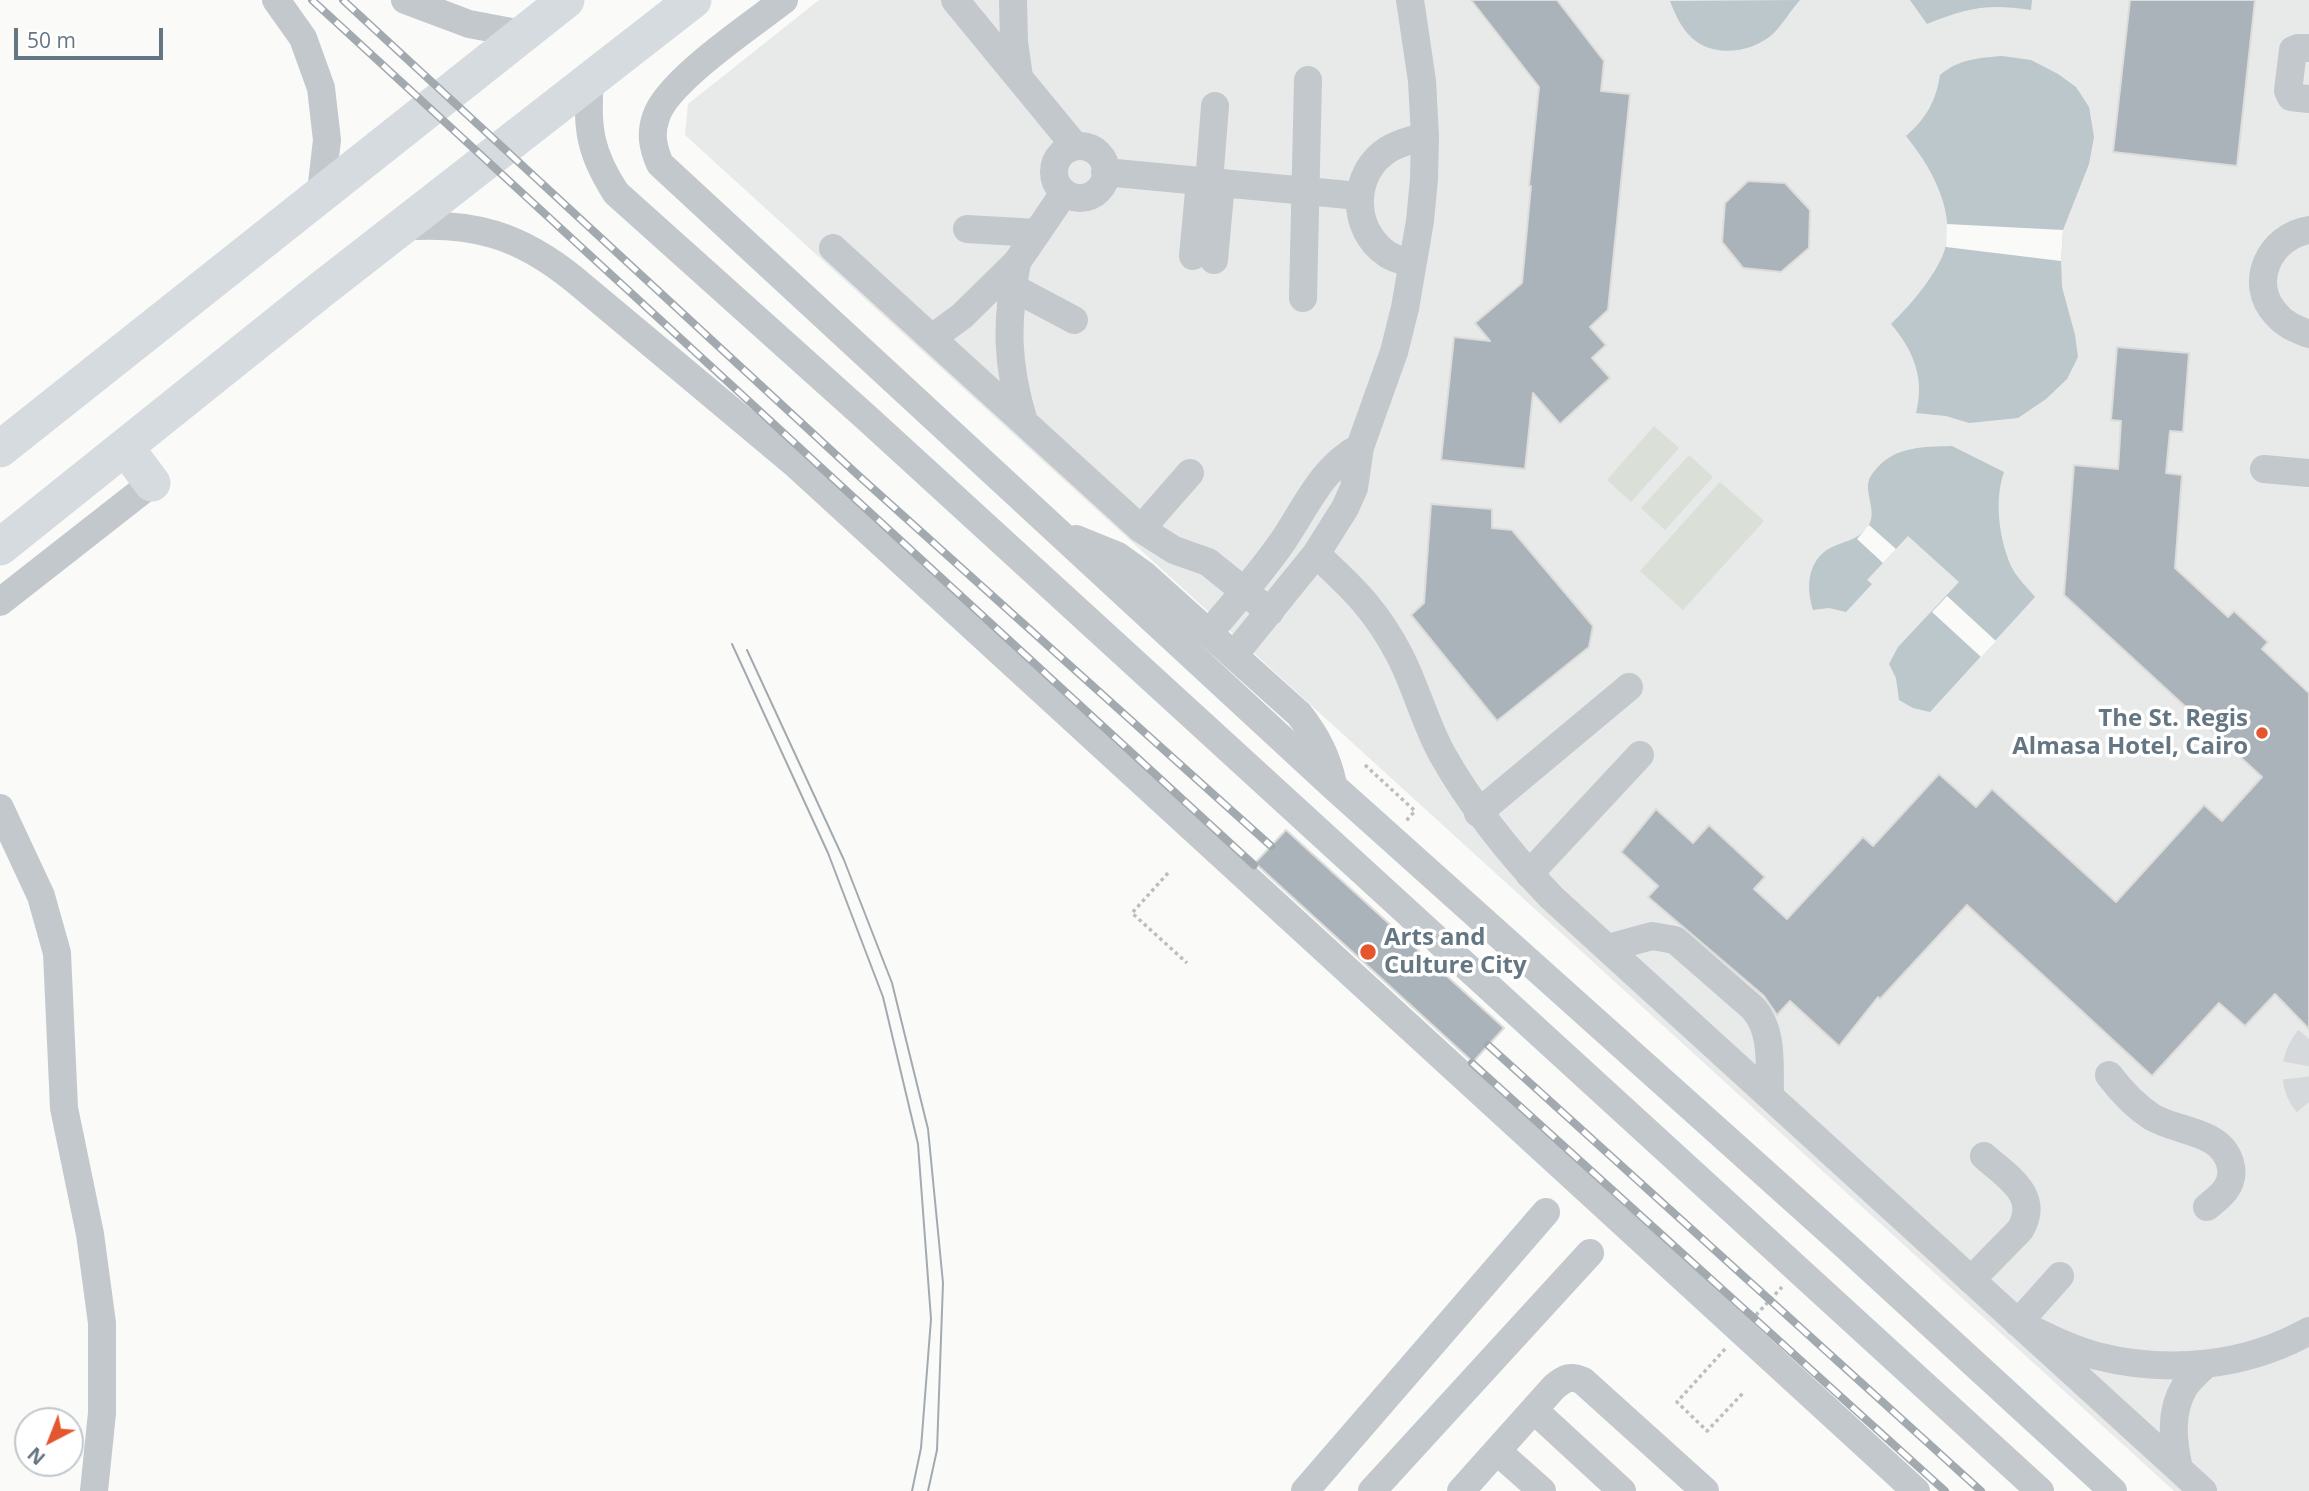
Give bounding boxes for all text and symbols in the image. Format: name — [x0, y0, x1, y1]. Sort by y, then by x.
scale bar — [18, 14, 166, 58]
text: 50 m — [27, 26, 76, 54]
place label: The St. Regis Almasa Hotel, Cairo — [2012, 705, 2248, 761]
marker: The St. Regis Almasa Hotel, Cairo — [2254, 725, 2270, 741]
place label: Arts and Culture City — [1384, 924, 1527, 980]
marker: Arts and Culture City — [1358, 942, 1378, 962]
north arrow — [14, 1407, 84, 1477]
text: N — [22, 1441, 51, 1471]

